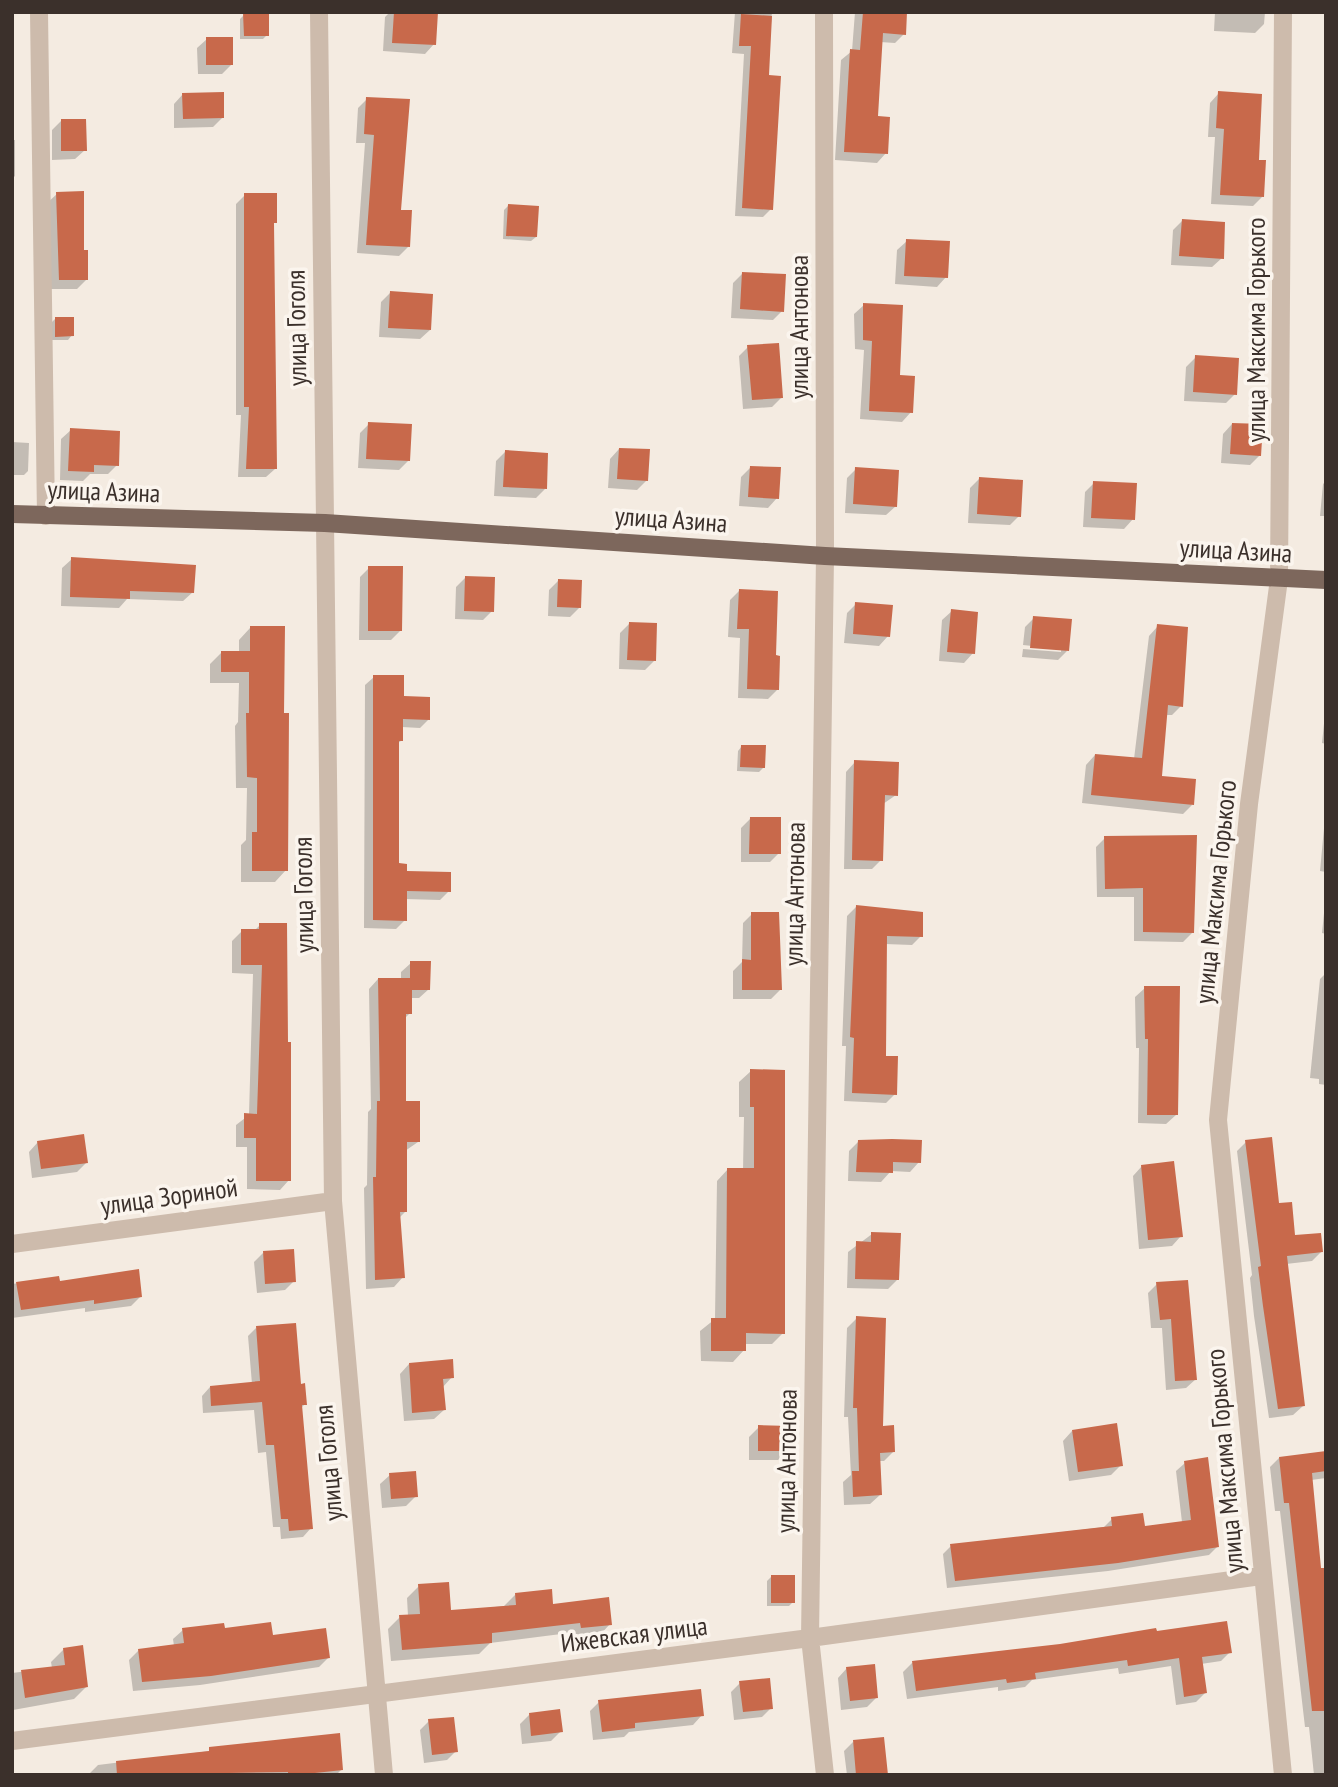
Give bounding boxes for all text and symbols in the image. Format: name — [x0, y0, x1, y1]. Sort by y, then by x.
street label: улица Максима Горького — [1239, 218, 1272, 442]
street label: улица Антонова — [782, 255, 815, 399]
street label: улица Гоголя — [278, 270, 314, 386]
street label: улица Азина — [47, 473, 161, 509]
street label: улица Азина — [614, 499, 728, 539]
street label: улица Азина — [1179, 531, 1293, 569]
street label: улица Максима Горького — [1187, 778, 1243, 1006]
street label: улица Антонова — [776, 822, 812, 966]
street label: улица Гоголя — [285, 837, 321, 953]
street label: улица Зориной — [98, 1170, 240, 1222]
street label: улица Максима Горького — [1198, 1348, 1250, 1574]
street label: улица Антонова — [768, 1389, 804, 1533]
street label: улица Гоголя — [306, 1404, 350, 1522]
street label: Ижевская улица — [559, 1609, 709, 1659]

